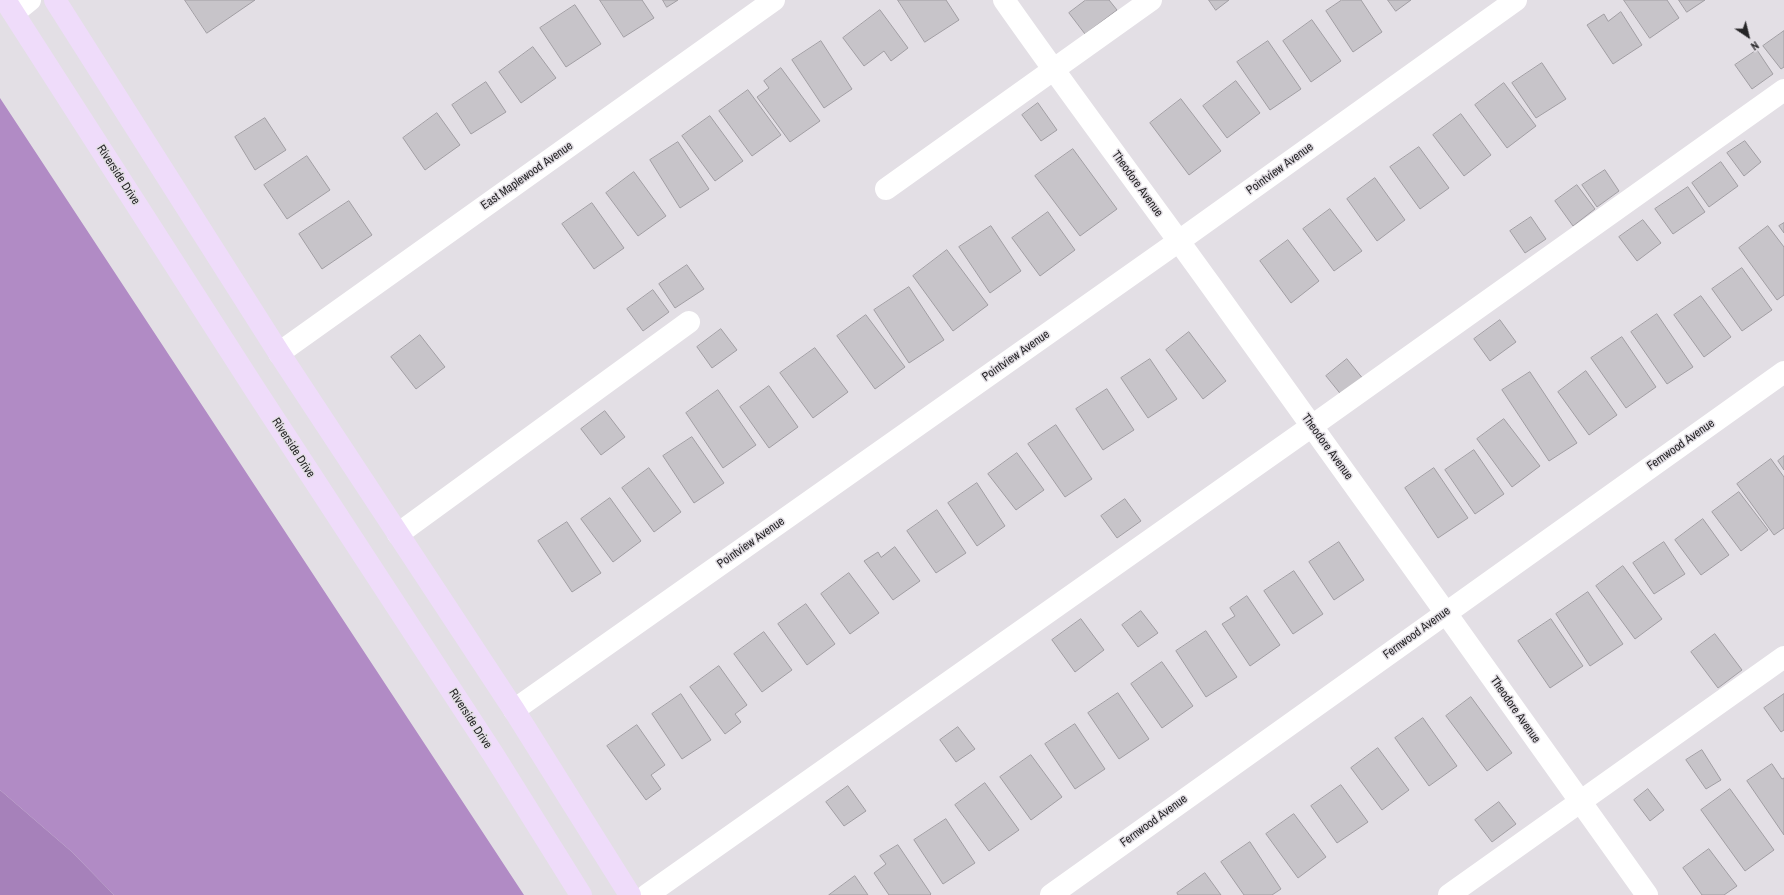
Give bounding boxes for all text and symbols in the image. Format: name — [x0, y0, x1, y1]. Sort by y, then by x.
north arrow — [1728, 16, 1768, 56]
text: N — [1748, 38, 1762, 53]
street label: East Maplewood Avenue — [478, 139, 576, 213]
street label: Pointview Avenue — [1244, 140, 1316, 198]
street label: Riverside Drive — [93, 142, 143, 208]
street label: Theodore Avenue — [1108, 148, 1166, 220]
street label: Pointview Avenue — [979, 327, 1053, 385]
street label: Theodore Avenue — [1298, 411, 1356, 483]
street label: Riverside Drive — [268, 415, 318, 481]
street label: Fernwood Avenue — [1644, 416, 1718, 474]
street label: Pointview Avenue — [714, 514, 788, 572]
street label: Fernwood Avenue — [1381, 604, 1453, 662]
street label: Theodore Avenue — [1487, 674, 1543, 746]
street label: Riverside Drive — [445, 686, 495, 752]
street label: Fernwood Avenue — [1118, 792, 1190, 850]

